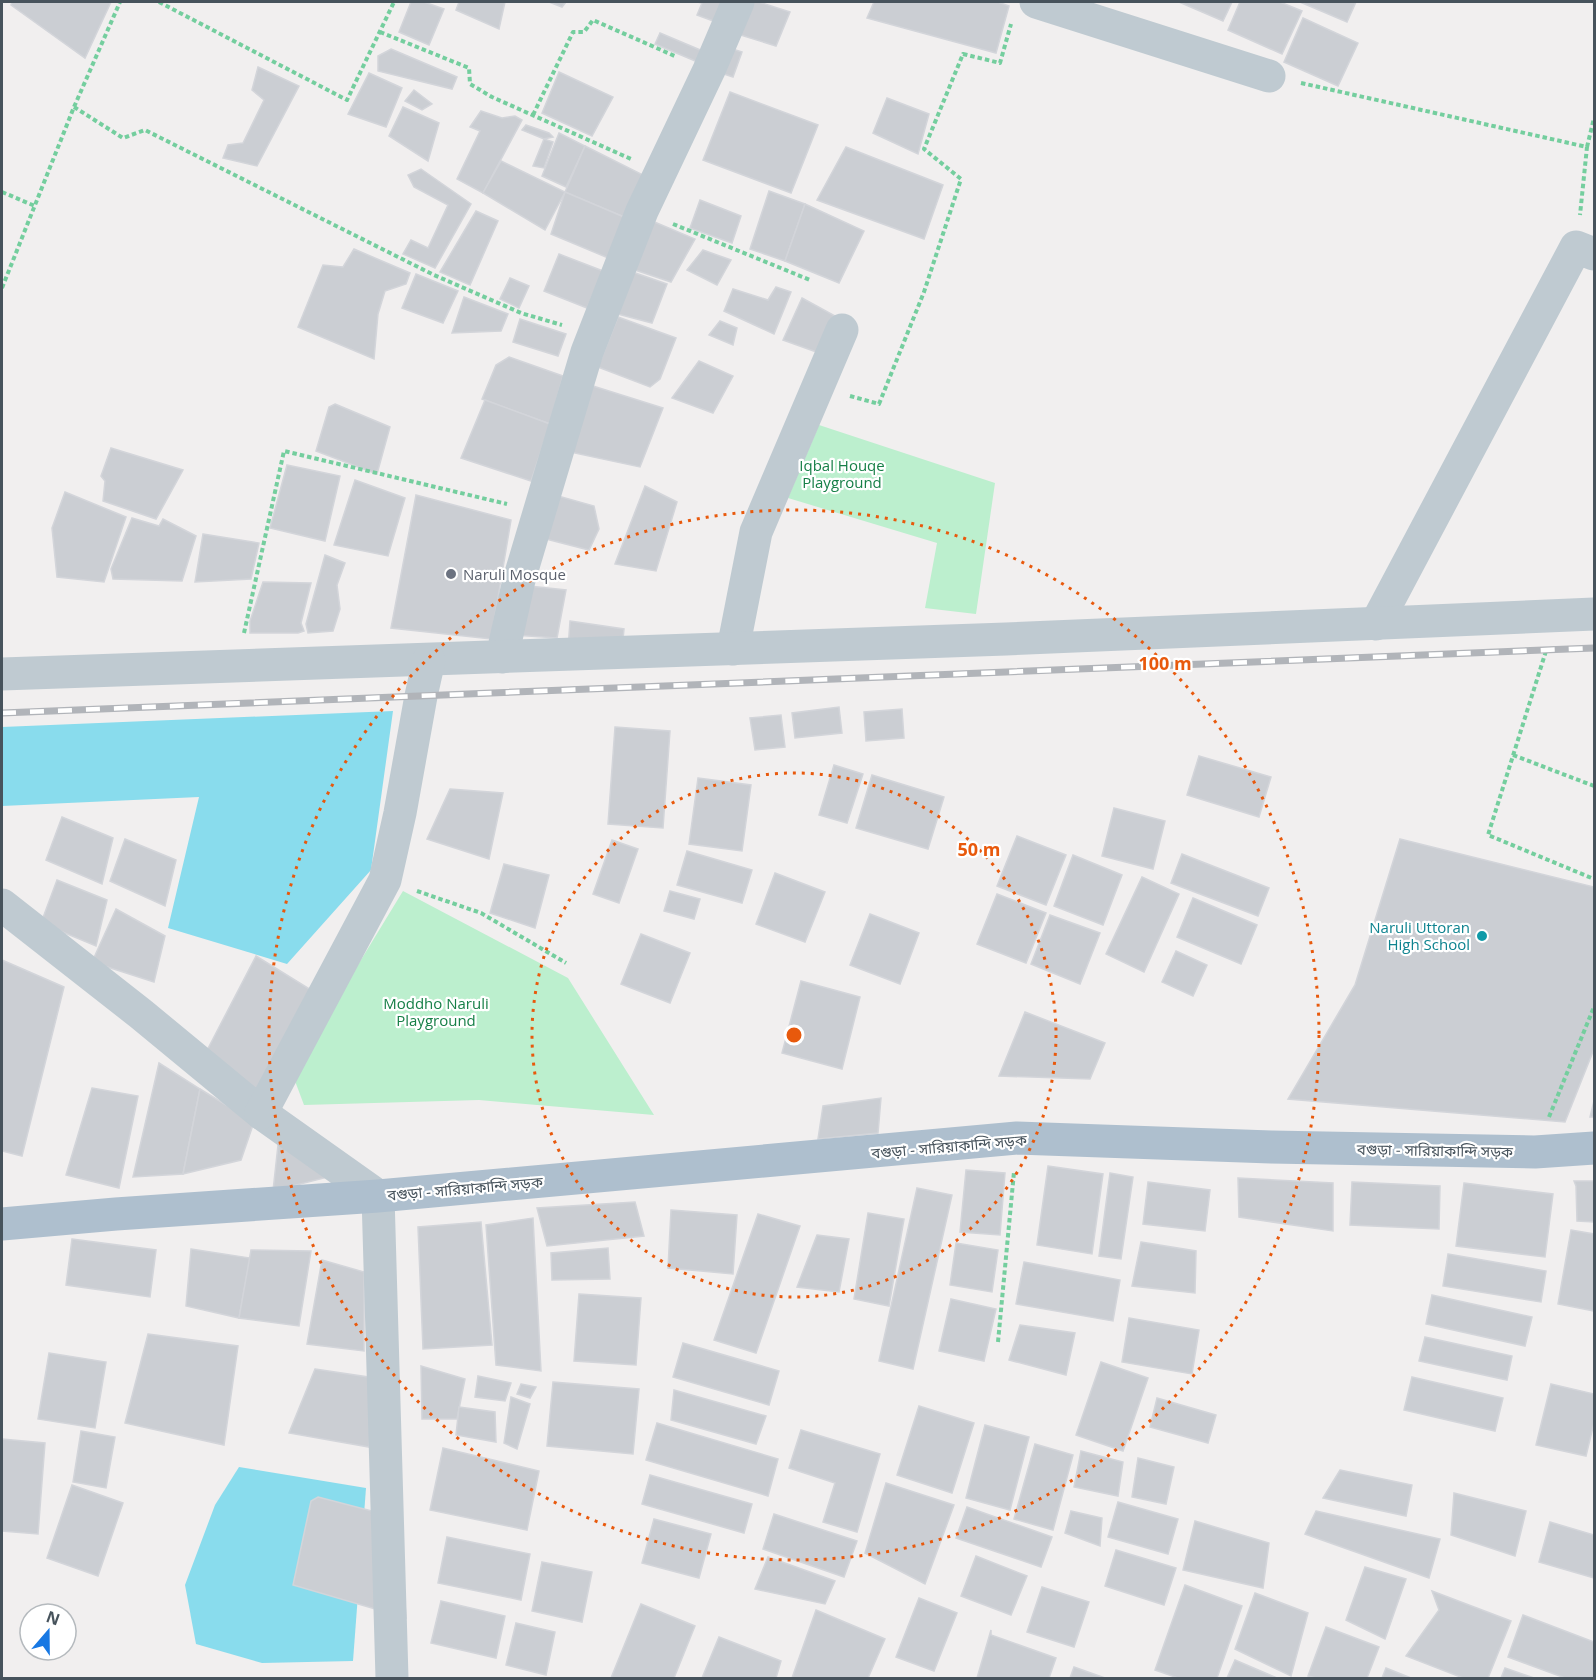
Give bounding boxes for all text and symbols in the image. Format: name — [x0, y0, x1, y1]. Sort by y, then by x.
park label: Iqbal Houqe Playground — [799, 455, 885, 492]
place label: Naruli Mosque — [463, 564, 566, 584]
marker: Naruli Mosque — [444, 567, 458, 581]
text: 100 m — [1138, 651, 1192, 675]
text: 50 m — [958, 837, 1000, 861]
place label: Naruli Uttoran High School — [1369, 917, 1470, 954]
marker: Naruli Uttoran High School — [1475, 929, 1489, 943]
park label: Moddho Naruli Playground — [383, 993, 489, 1030]
centre of rings — [784, 1025, 804, 1045]
street label: বগুড়া - সারিয়াকান্দি সড়ক — [869, 1129, 1029, 1163]
street label: বগুড়া - সারিয়াকান্দি সড়ক — [1356, 1139, 1514, 1161]
street label: বগুড়া - সারিয়াকান্দি সড়ক — [385, 1171, 545, 1205]
north arrow — [18, 1602, 78, 1662]
text: N — [43, 1605, 63, 1630]

